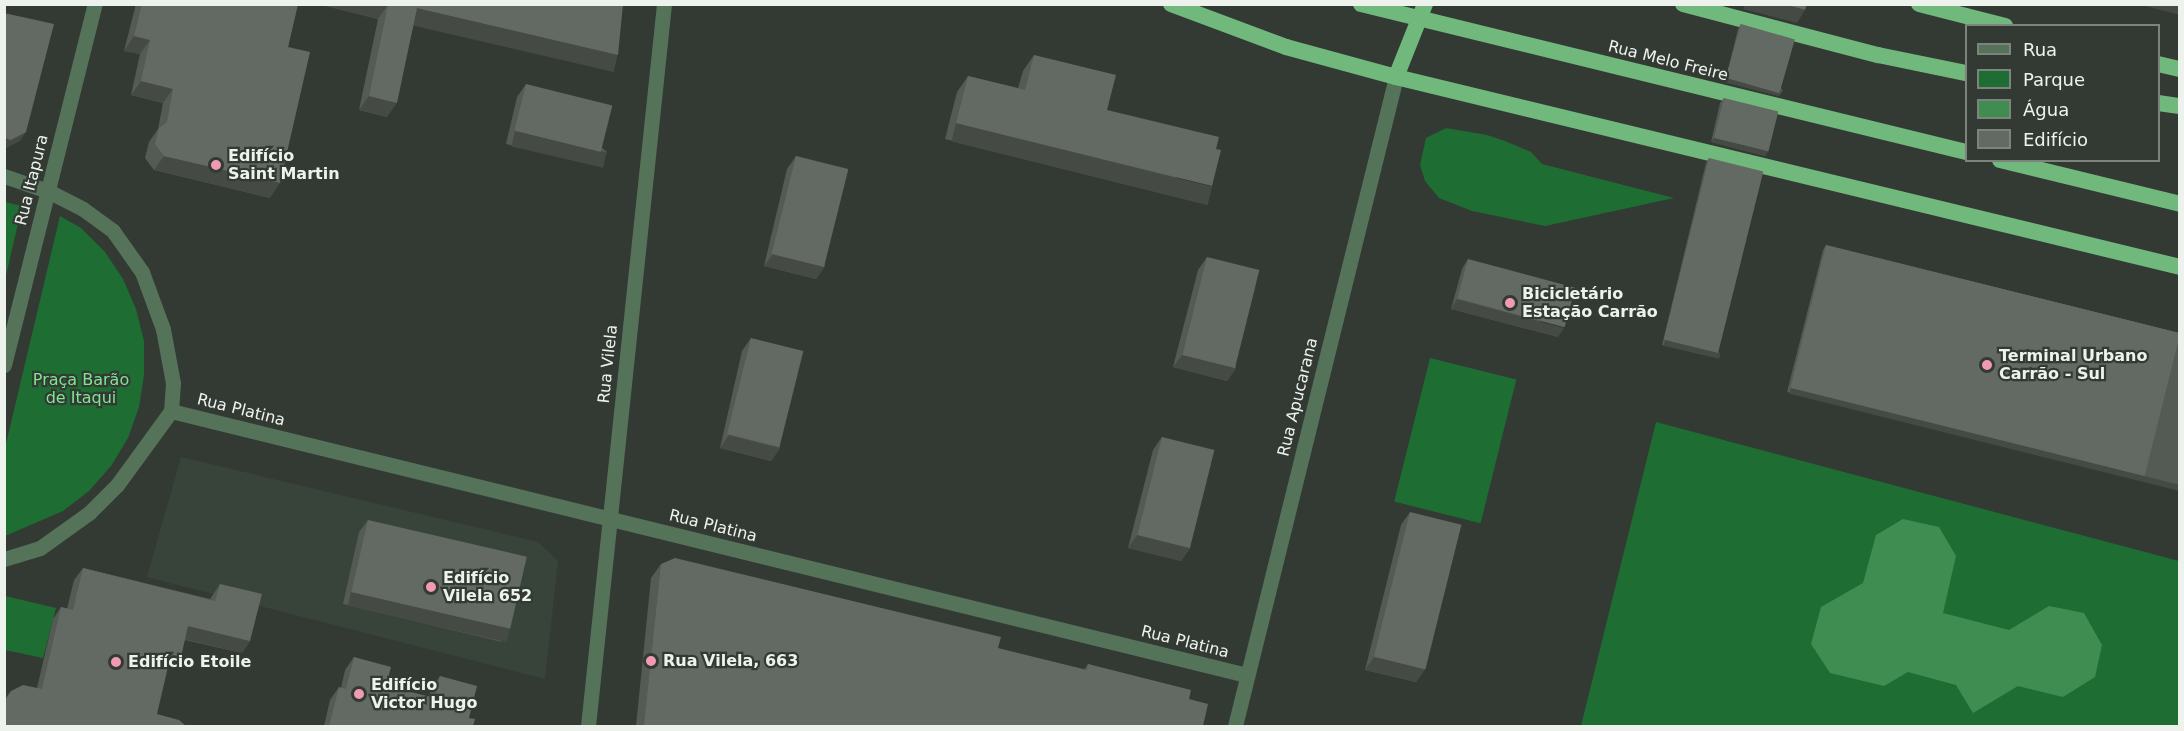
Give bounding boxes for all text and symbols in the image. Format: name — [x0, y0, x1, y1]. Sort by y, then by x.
legend — [1965, 24, 2160, 162]
street label: Rua Melo Freire — [1606, 37, 1730, 85]
text: Rua — [2023, 39, 2057, 60]
text: Parque — [2023, 69, 2085, 90]
text: Água — [2023, 99, 2069, 120]
text: Edifício — [2023, 129, 2088, 150]
street label: Rua Itapura — [11, 133, 53, 227]
place label: Edifício Saint Martin — [228, 146, 340, 184]
marker: Edifício Saint Martin — [209, 158, 223, 172]
place label: Bicicletário Estação Carrão — [1522, 284, 1658, 322]
marker: Bicicletário Estação Carrão — [1503, 296, 1517, 310]
street label: Rua Vilela — [594, 324, 622, 404]
street label: Rua Apucarana — [1274, 336, 1322, 458]
place label: Terminal Urbano Carrão - Sul — [1999, 346, 2147, 384]
marker: Terminal Urbano Carrão - Sul — [1980, 358, 1994, 372]
park label: Praça Barão de Itaqui — [33, 370, 129, 408]
street label: Rua Platina — [195, 390, 287, 430]
street label: Rua Platina — [667, 506, 759, 546]
place label: Edifício Vilela 652 — [443, 568, 532, 606]
marker: Edifício Vilela 652 — [424, 580, 438, 594]
street label: Rua Platina — [1139, 622, 1231, 662]
place label: Rua Vilela, 663 — [663, 651, 798, 671]
place label: Edifício Etoile — [128, 652, 251, 672]
marker: Rua Vilela, 663 — [644, 654, 658, 668]
marker: Edifício Etoile — [109, 655, 123, 669]
place label: Edifício Victor Hugo — [371, 675, 477, 713]
marker: Edifício Victor Hugo — [352, 687, 366, 701]

